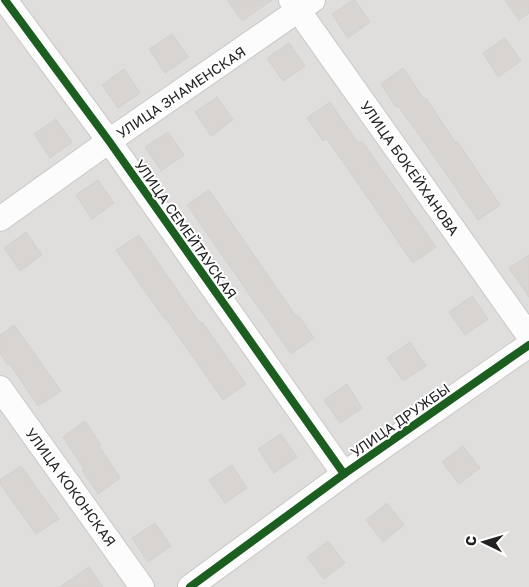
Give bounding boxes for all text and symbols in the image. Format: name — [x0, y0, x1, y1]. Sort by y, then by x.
street label: УЛИЦА ЗНАМЕНСКАЯ — [113, 42, 249, 142]
street label: УЛИЦА БОКЕЙХАНОВА — [357, 97, 463, 239]
street label: УЛИЦА СЕМЕЙТАУСКАЯ — [131, 156, 241, 302]
street label: УЛИЦА ДРУЖБЫ — [347, 379, 453, 461]
street label: УЛИЦА КОКОНСКАЯ — [22, 424, 120, 550]
north arrow — [459, 517, 509, 567]
text: С — [462, 535, 479, 547]

